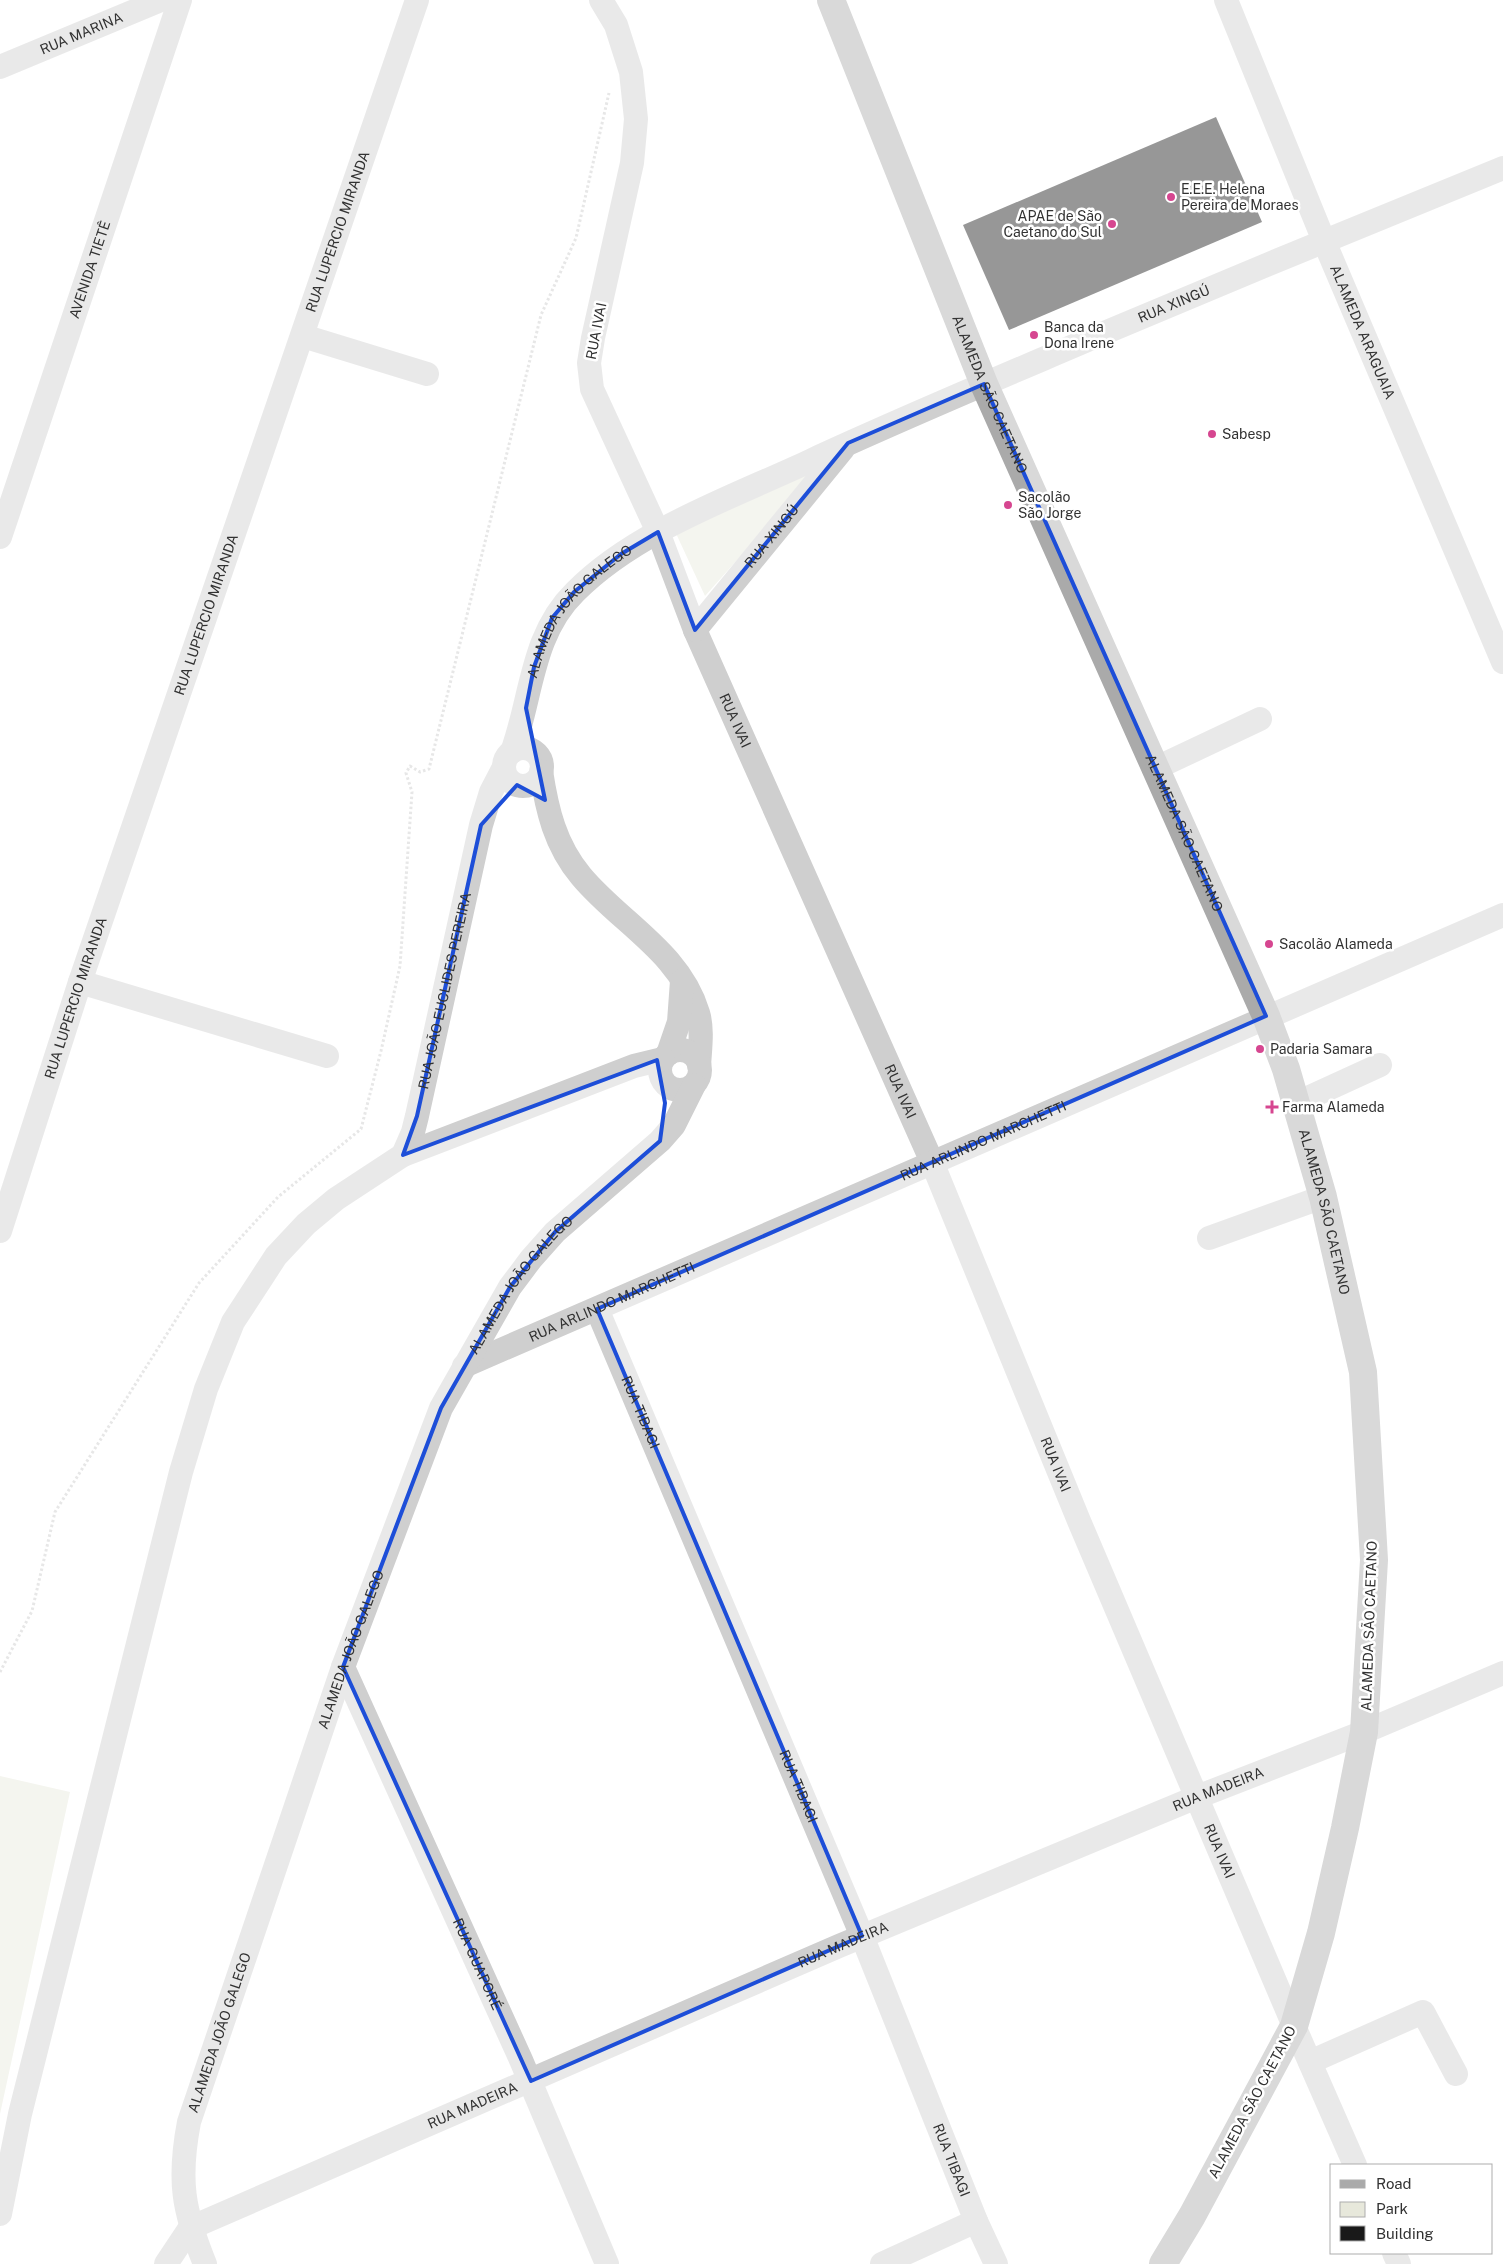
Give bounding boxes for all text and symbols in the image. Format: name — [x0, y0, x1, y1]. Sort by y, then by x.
street label: RUA MARINA — [37, 9, 125, 58]
street label: RUA LUPERCIO MIRANDA — [302, 149, 373, 314]
place label: E.E.E. Helena Pereira de Moraes — [1181, 181, 1299, 213]
marker: E.E.E. Helena Pereira de Moraes — [1165, 191, 1177, 203]
place label: APAE de São Caetano do Sul — [1003, 208, 1102, 240]
street label: AVENIDA TIETÊ — [66, 218, 113, 321]
marker: APAE de São Caetano do Sul — [1106, 218, 1118, 230]
street label: ALAMEDA ARAGUAIA — [1327, 262, 1398, 402]
street label: RUA XINGÚ — [1135, 280, 1212, 326]
street label: RUA IVAI — [583, 301, 609, 361]
street label: ALAMEDA SÃO CAETANO — [949, 313, 1031, 476]
place label: Banca da Dona Irene — [1044, 319, 1114, 351]
marker: Banca da Dona Irene — [1028, 329, 1040, 341]
place label: Sabesp — [1222, 426, 1271, 442]
marker: Sabesp — [1206, 428, 1218, 440]
place label: Sacolão São Jorge — [1018, 489, 1081, 521]
marker: Sacolão São Jorge — [1002, 499, 1014, 511]
street label: RUA XINGÚ — [741, 501, 802, 571]
street label: RUA LUPERCIO MIRANDA — [171, 532, 241, 697]
street label: ALAMEDA JOÃO GALEGO — [524, 541, 635, 680]
street label: RUA IVAI — [716, 691, 754, 750]
street label: ALAMEDA SÃO CAETANO — [1142, 752, 1226, 914]
street label: RUA JOÃO EUCLIDES PEREIRA — [415, 891, 474, 1091]
street label: RUA LUPERCIO MIRANDA — [41, 915, 110, 1081]
place label: Sacolão Alameda — [1279, 936, 1393, 952]
marker: Sacolão Alameda — [1263, 938, 1275, 950]
place label: Padaria Samara — [1270, 1041, 1373, 1057]
marker: Padaria Samara — [1254, 1043, 1266, 1055]
street label: RUA IVAI — [881, 1062, 920, 1121]
street label: RUA ARLINDO MARCHETTI — [898, 1098, 1069, 1184]
place label: Farma Alameda — [1282, 1099, 1385, 1115]
marker: Farma Alameda — [1266, 1101, 1278, 1113]
street label: ALAMEDA SÃO CAETANO — [1296, 1127, 1353, 1296]
street label: ALAMEDA JOÃO GALEGO — [465, 1212, 576, 1357]
street label: RUA ARLINDO MARCHETTI — [526, 1259, 697, 1345]
street label: RUA TIBAGI — [618, 1373, 663, 1451]
street label: RUA IVAI — [1037, 1435, 1074, 1494]
street label: ALAMEDA SÃO CAETANO — [1357, 1541, 1380, 1711]
street label: ALAMEDA JOÃO GALEGO — [315, 1568, 387, 1731]
street label: RUA TIBAGI — [776, 1747, 821, 1825]
street label: RUA MADEIRA — [1170, 1764, 1266, 1814]
street label: RUA IVAI — [1201, 1821, 1238, 1881]
street label: RUA GUAPORÉ — [450, 1916, 506, 2012]
street label: RUA MADEIRA — [796, 1918, 891, 1971]
street label: ALAMEDA JOÃO GALEGO — [185, 1950, 254, 2115]
street label: ALAMEDA SÃO CAETANO — [1204, 2023, 1299, 2181]
street label: RUA MADEIRA — [425, 2079, 520, 2132]
street label: RUA TIBAGI — [930, 2121, 973, 2199]
legend — [1330, 2164, 1493, 2254]
text: Road — [1376, 2175, 1412, 2192]
text: Park — [1376, 2200, 1408, 2217]
text: Building — [1376, 2225, 1434, 2242]

